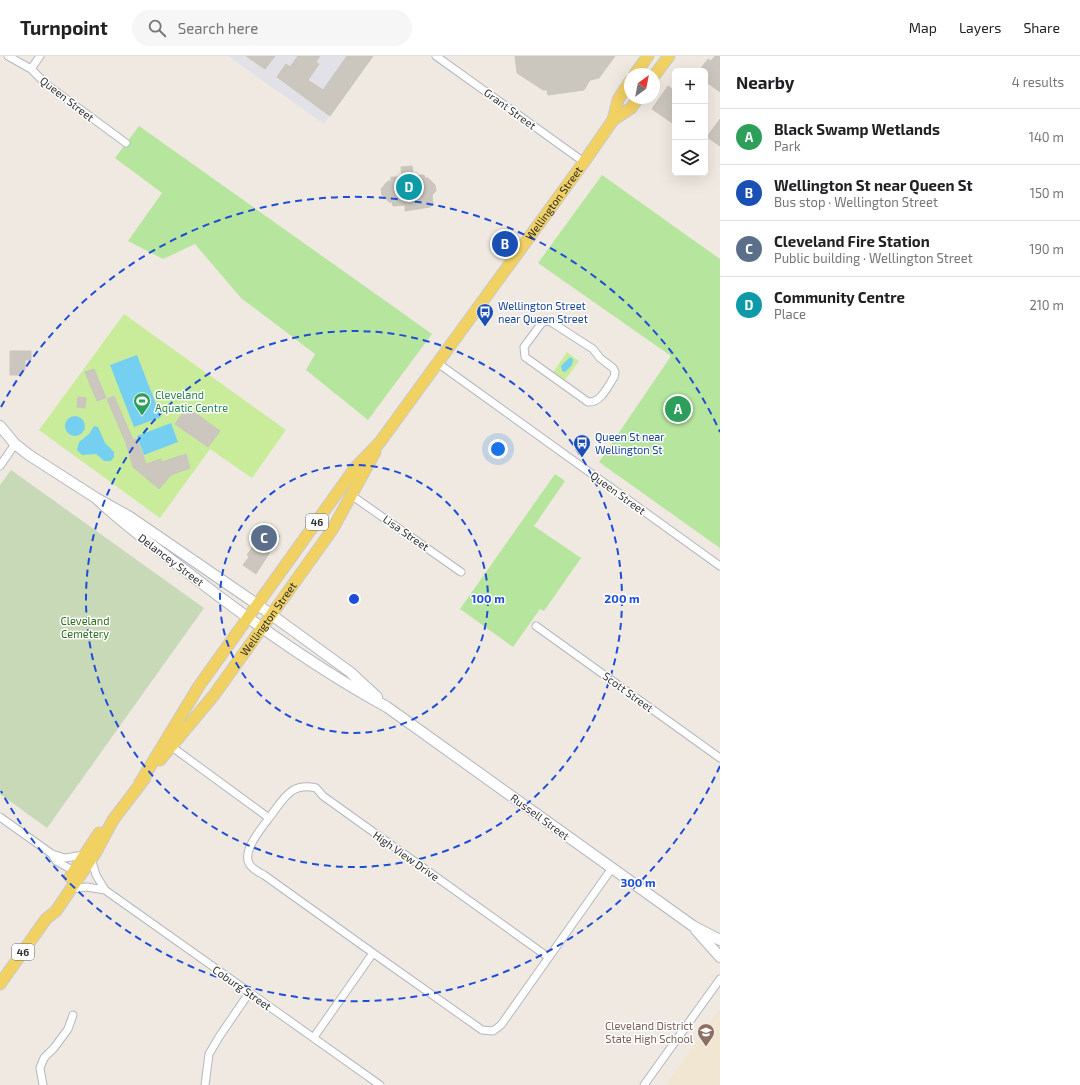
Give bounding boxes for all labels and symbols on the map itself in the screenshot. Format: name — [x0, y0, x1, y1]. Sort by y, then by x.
north arrow — [624, 68, 660, 104]
street label: Queen Street — [37, 74, 97, 124]
street label: Grant Street — [482, 85, 539, 132]
street label: Wellington Street — [522, 164, 585, 242]
pin: D — [396, 172, 422, 202]
pin: B — [492, 229, 518, 259]
place label: Wellington Street near Queen Street — [498, 299, 588, 326]
bus stop icon: Wellington Street near Queen Street — [475, 302, 495, 327]
place label: Cleveland Aquatic Centre — [155, 388, 228, 414]
sports icon: Cleveland Aquatic Centre — [132, 391, 152, 416]
pin: A — [665, 394, 691, 424]
place label: Queen St near Wellington St — [595, 430, 665, 456]
bus stop icon: Queen St near Wellington St — [572, 433, 592, 458]
your location — [488, 439, 508, 459]
street label: Queen Street — [588, 468, 648, 518]
street label: Lisa Street — [381, 512, 432, 553]
road number: 46 — [306, 514, 328, 530]
pin: C — [251, 523, 277, 553]
street label: Delancey Street — [136, 531, 207, 588]
street label: Wellington Street — [237, 579, 299, 658]
text: 100 m — [471, 591, 505, 605]
text: 200 m — [604, 591, 640, 605]
centre of rings — [347, 592, 361, 606]
park label: Cleveland Cemetery — [60, 614, 110, 640]
street label: Scott Street — [601, 669, 656, 714]
street label: Russell Street — [508, 791, 572, 842]
street label: High View Drive — [371, 828, 442, 883]
text: 300 m — [620, 875, 656, 889]
road number: 46 — [12, 944, 34, 960]
street label: Coburg Street — [210, 963, 274, 1013]
place label: Cleveland District State High School — [605, 1019, 694, 1045]
school or university icon: Cleveland District State High School — [696, 1022, 716, 1047]

